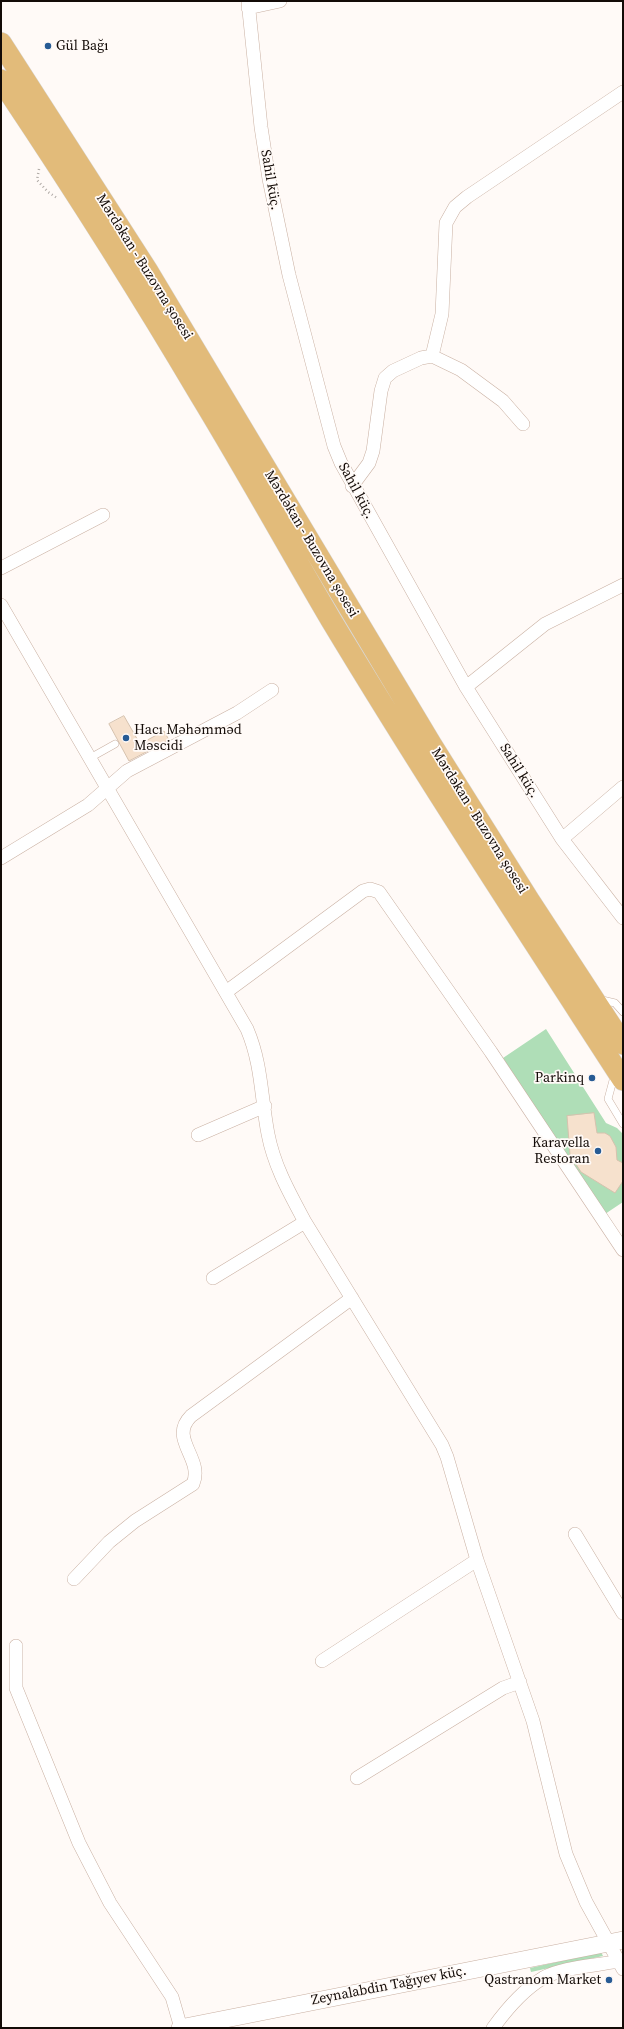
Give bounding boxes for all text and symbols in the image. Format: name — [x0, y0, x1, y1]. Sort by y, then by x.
place label: Gül Bağı — [56, 38, 108, 54]
marker: Gül Bağı — [43, 41, 53, 51]
street label: Sahil küç. — [256, 148, 284, 212]
street label: Mərdəkan - Buzovna şosesi — [92, 191, 196, 343]
street label: Sahil küç. — [334, 460, 378, 522]
street label: Mərdəkan - Buzovna şosesi — [260, 467, 362, 621]
place label: Hacı Məhəmməd Məscidi — [134, 722, 242, 754]
marker: Hacı Məhəmməd Məscidi — [121, 733, 131, 743]
street label: Sahil küç. — [496, 741, 542, 801]
street label: Mərdəkan - Buzovna şosesi — [427, 745, 531, 897]
place label: Parkinq — [535, 1070, 584, 1086]
marker: Parkinq — [587, 1073, 597, 1083]
place label: Karavella Restoran — [532, 1135, 590, 1168]
marker: Karavella Restoran — [593, 1146, 603, 1156]
street label: Zeynalabdin Tağıyev küç. — [310, 1963, 468, 2009]
place label: Qastranom Market — [484, 1972, 601, 1988]
marker: Qastranom Market — [604, 1975, 614, 1985]

